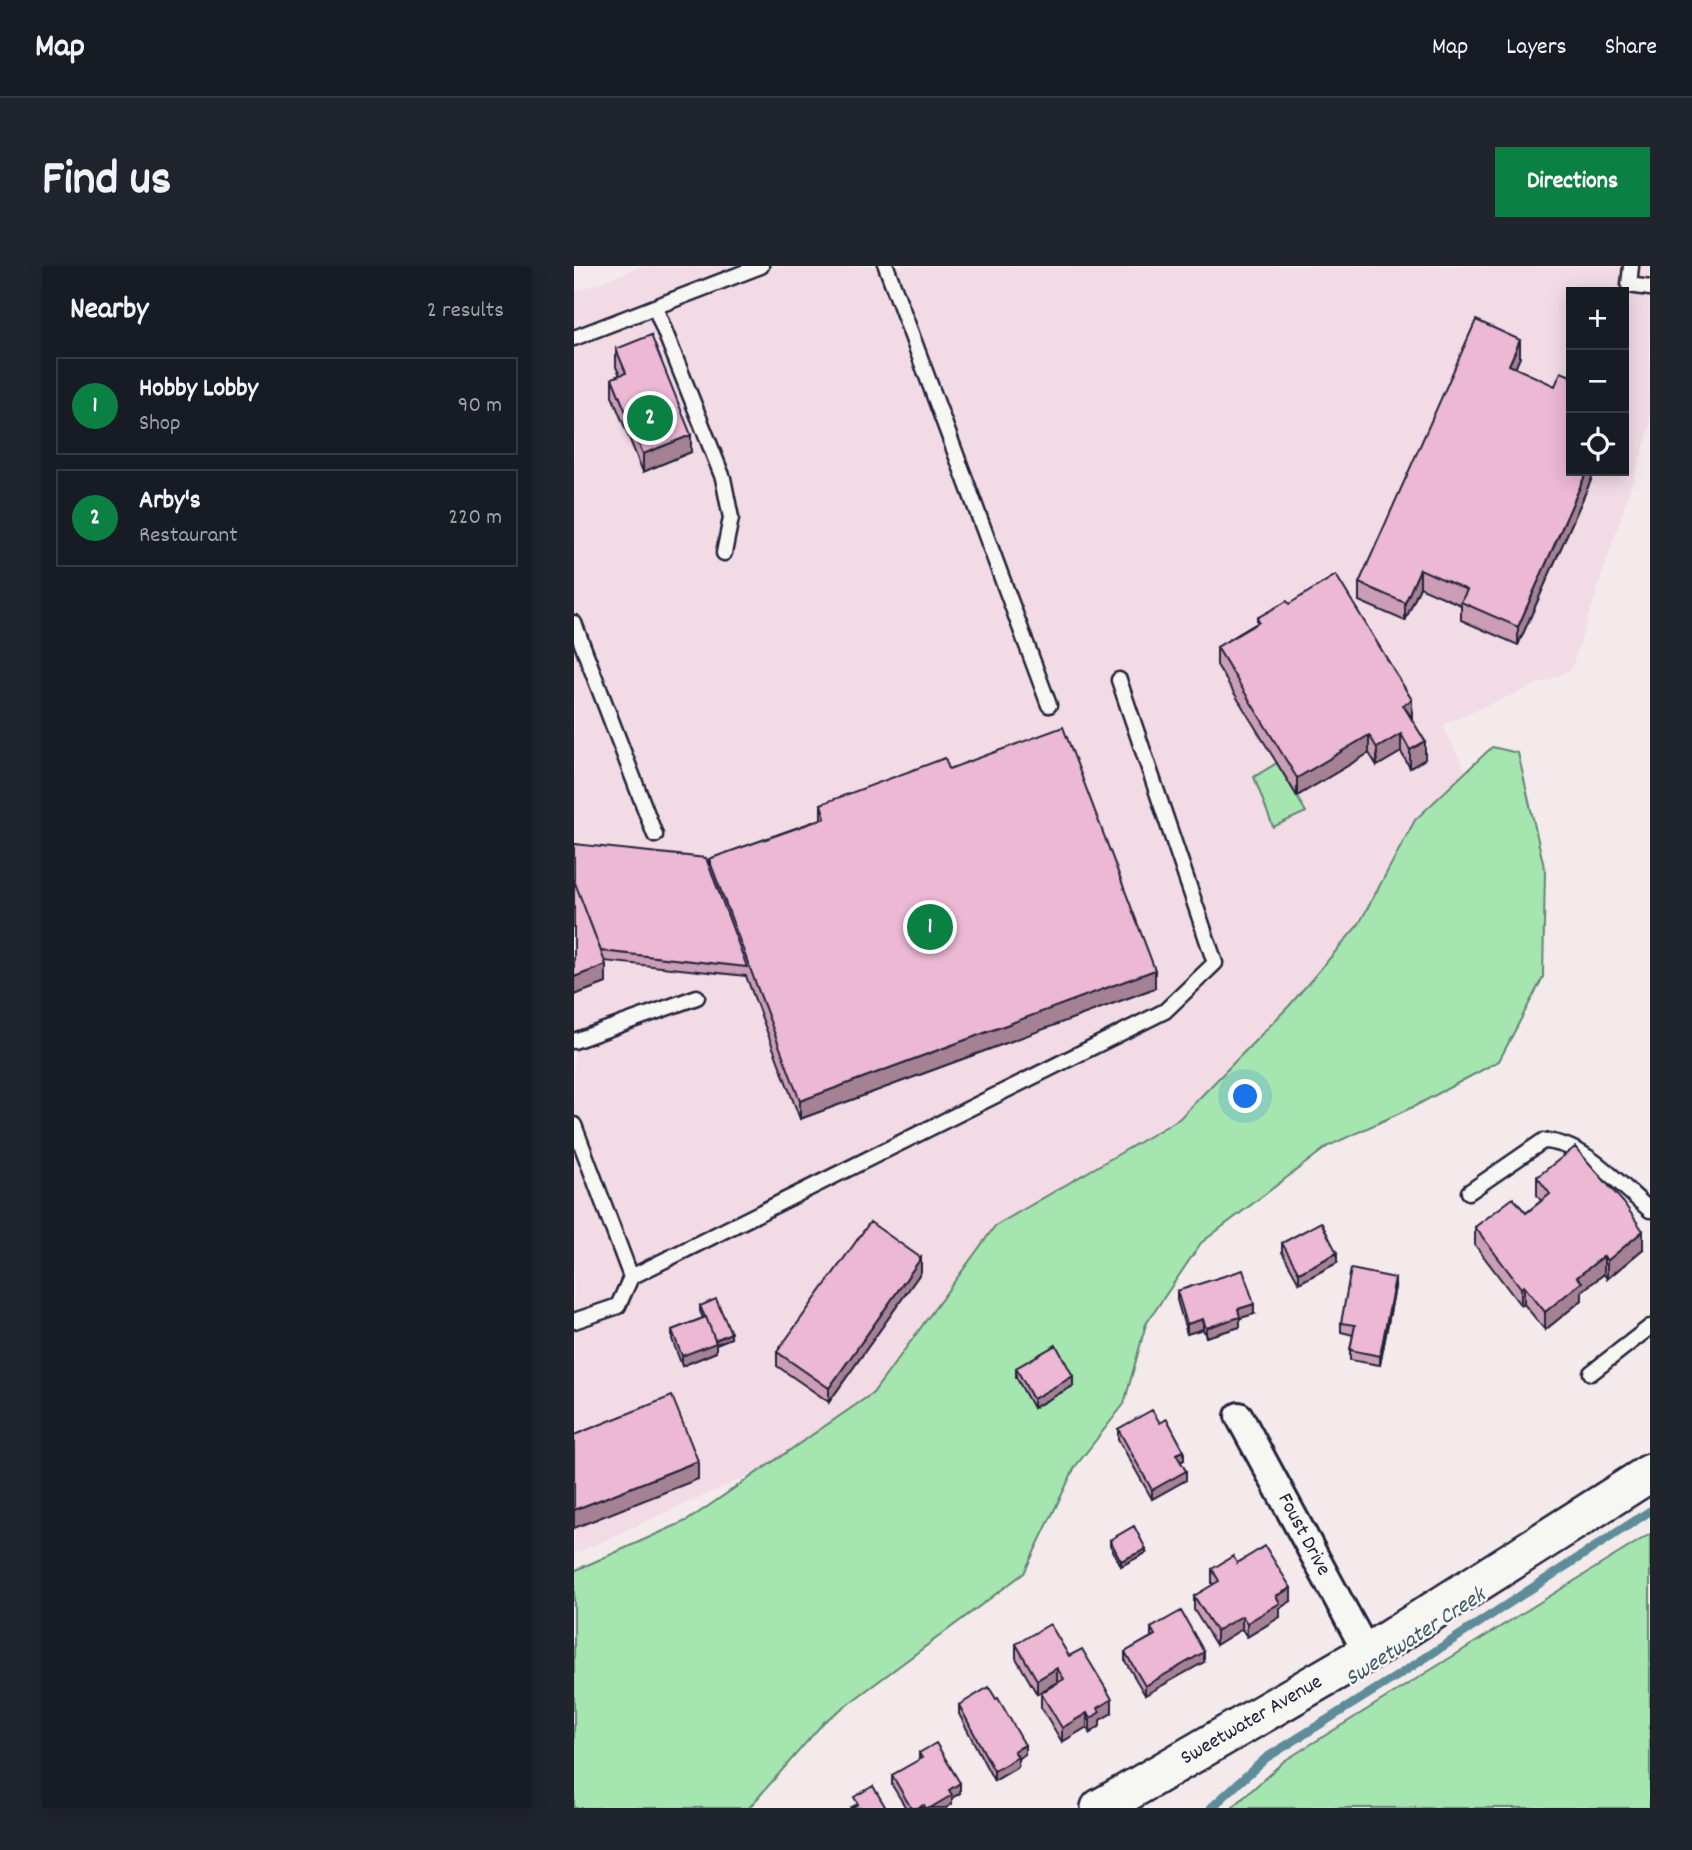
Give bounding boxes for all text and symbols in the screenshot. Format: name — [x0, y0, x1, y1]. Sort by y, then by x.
text: Map — [35, 25, 85, 72]
text: Map — [1432, 31, 1468, 65]
text: Layers — [1506, 31, 1567, 65]
text: Share — [1605, 31, 1657, 65]
text: Find us — [42, 147, 171, 217]
button: Directions — [1495, 147, 1650, 217]
map controls — [1566, 287, 1629, 476]
button: + — [1566, 287, 1629, 350]
text: Nearby — [70, 290, 148, 333]
text: 2 results — [427, 295, 504, 328]
button: − — [1566, 350, 1629, 413]
text: Hobby Lobby — [139, 371, 258, 408]
text: 1 — [92, 390, 98, 423]
text: 90 m — [458, 390, 502, 423]
pin: 2 — [627, 392, 673, 444]
text: Shop — [139, 408, 181, 441]
button: locate — [1566, 413, 1629, 476]
text: Arby's — [139, 483, 201, 520]
text: 2 — [90, 502, 100, 535]
text: 220 m — [448, 502, 502, 535]
text: Restaurant — [139, 520, 238, 553]
pin: 1 — [907, 901, 953, 953]
your location — [1228, 1079, 1262, 1113]
street label: Foust Drive — [1269, 1488, 1337, 1582]
water label: Sweetwater Creek — [1339, 1579, 1495, 1696]
street label: Sweetwater Avenue — [1175, 1668, 1329, 1774]

